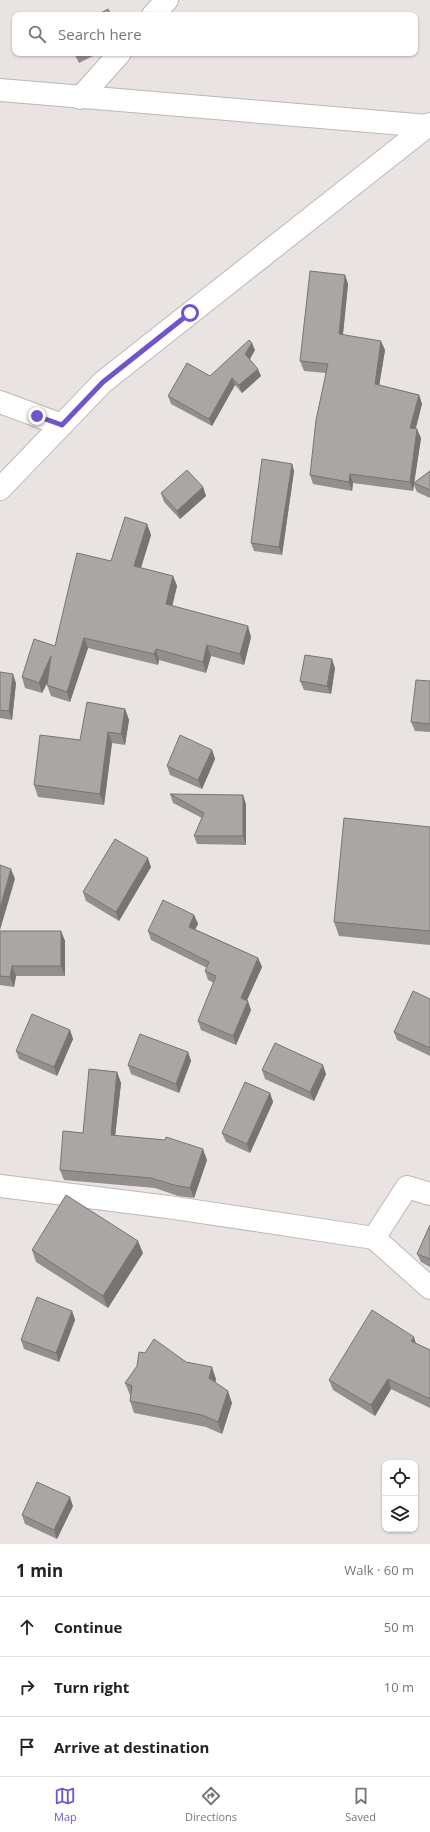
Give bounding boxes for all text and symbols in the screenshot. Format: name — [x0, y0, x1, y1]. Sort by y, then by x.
search box — [12, 12, 418, 56]
icon: search — [26, 23, 48, 45]
text: Search here — [58, 24, 142, 44]
route start — [181, 304, 199, 322]
route end — [28, 407, 46, 425]
map controls — [382, 1460, 418, 1532]
button: locate — [382, 1460, 418, 1496]
button: layers — [382, 1496, 418, 1532]
text: 1 min — [16, 1559, 63, 1582]
text: Walk · 60 m — [344, 1561, 414, 1579]
icon: ahead — [16, 1616, 38, 1638]
text: Continue — [54, 1617, 122, 1637]
text: 50 m — [384, 1618, 414, 1636]
icon: right — [16, 1676, 38, 1698]
text: Turn right — [54, 1677, 129, 1697]
text: 10 m — [384, 1678, 414, 1696]
icon: arrive — [16, 1736, 38, 1758]
text: Arrive at destination — [54, 1737, 209, 1757]
tab: Map — [54, 1785, 77, 1824]
tab: Directions — [185, 1785, 237, 1824]
tab: Saved — [345, 1785, 376, 1824]

